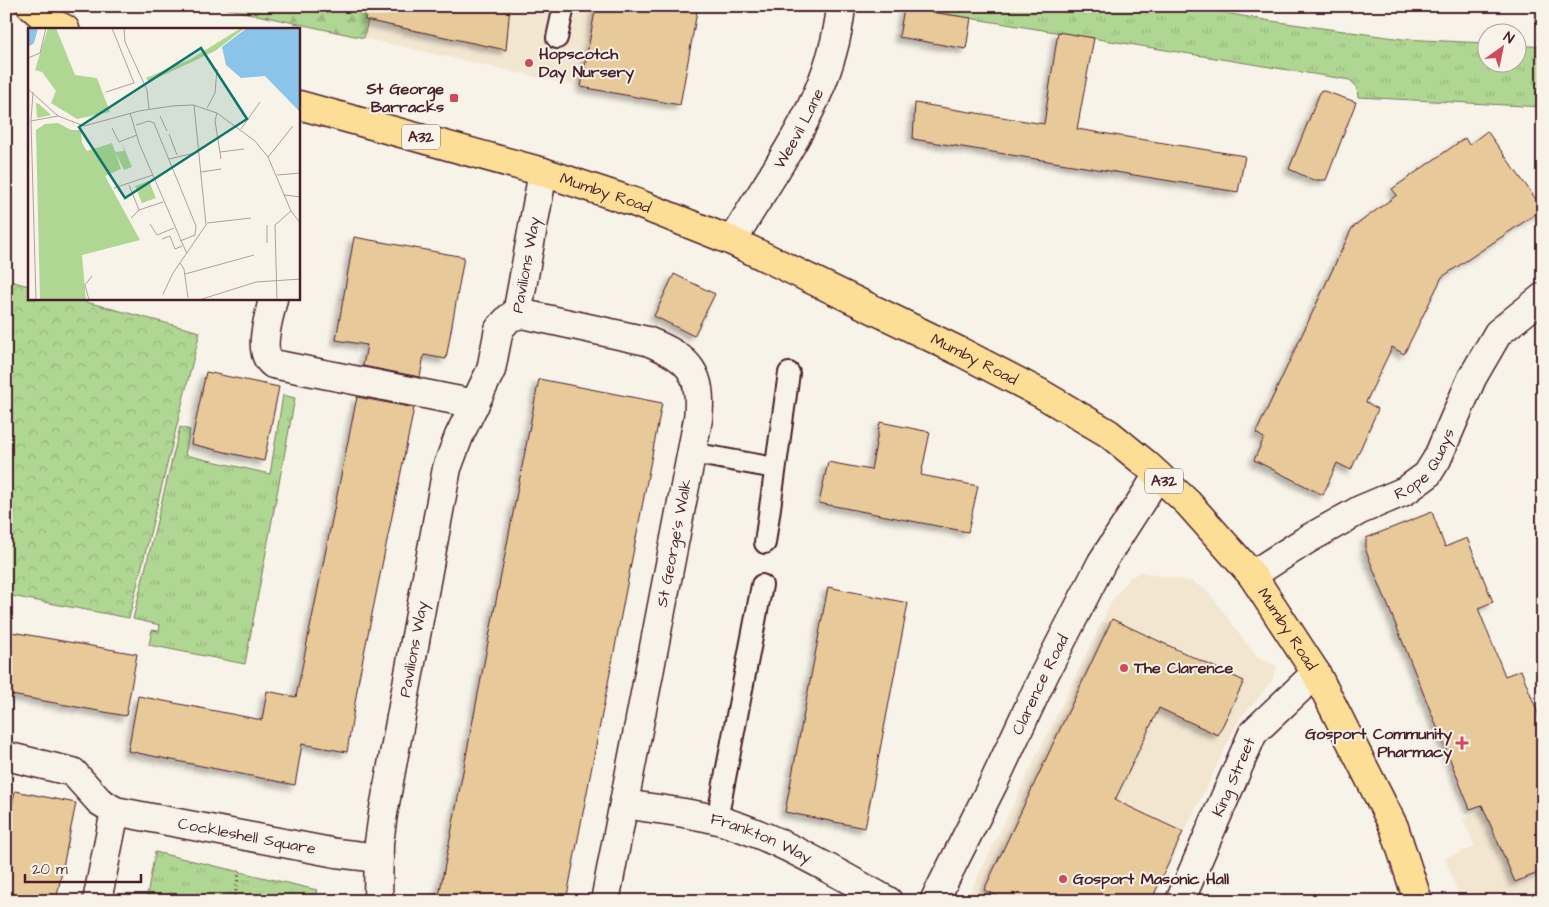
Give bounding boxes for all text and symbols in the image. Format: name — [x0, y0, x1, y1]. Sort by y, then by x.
north arrow — [1476, 22, 1526, 72]
text: N — [1499, 27, 1518, 49]
inset map — [28, 28, 300, 300]
place label: Hopscotch Day Nursery — [539, 43, 634, 84]
marker: Hopscotch Day Nursery — [523, 57, 535, 69]
place label: St George Barracks — [365, 78, 444, 118]
street label: Weevil Lane — [769, 85, 829, 173]
marker: St George Barracks — [448, 92, 460, 104]
road number: A32 — [402, 124, 440, 150]
street label: Mumby Road — [557, 167, 654, 219]
street label: Pavilions Way — [506, 215, 547, 315]
street label: Mumby Road — [927, 328, 1022, 391]
street label: Rope Quays — [1391, 425, 1460, 505]
road number: A32 — [1145, 468, 1183, 494]
street label: St George's Walk — [651, 477, 698, 609]
street label: Mumby Road — [1252, 583, 1322, 675]
street label: Pavilions Way — [394, 599, 434, 699]
street label: Clarence Road — [1006, 631, 1074, 739]
place label: The Clarence — [1133, 657, 1234, 679]
marker: The Clarence — [1118, 662, 1130, 674]
place label: Gosport Community Pharmacy — [1305, 723, 1452, 764]
street label: King Street — [1207, 734, 1261, 820]
marker: Gosport Community Pharmacy — [1456, 737, 1468, 749]
street label: Frankton Way — [708, 808, 816, 869]
street label: Cockleshell Square — [176, 812, 318, 860]
scale bar — [25, 852, 141, 884]
text: 20 m — [32, 859, 68, 880]
place label: Gosport Masonic Hall — [1073, 868, 1229, 890]
marker: Gosport Masonic Hall — [1057, 873, 1069, 885]

